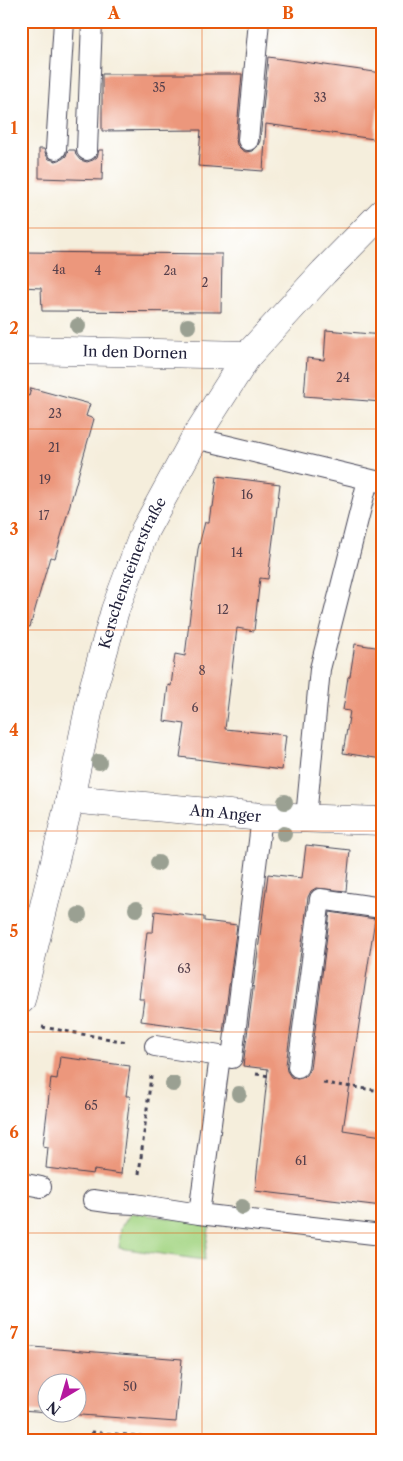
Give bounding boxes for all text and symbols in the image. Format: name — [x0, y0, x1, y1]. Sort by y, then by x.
text: A — [107, 3, 121, 23]
text: B — [282, 3, 294, 23]
house number: 35 — [152, 80, 166, 95]
house number: 33 — [313, 90, 327, 105]
text: 1 — [10, 118, 18, 138]
house number: 4a — [52, 262, 66, 277]
house number: 4 — [95, 263, 102, 278]
house number: 2a — [163, 263, 177, 278]
house number: 2 — [202, 275, 209, 290]
text: 2 — [9, 318, 19, 338]
street label: In den Dornen — [82, 341, 188, 363]
house number: 24 — [336, 370, 350, 385]
house number: 23 — [48, 406, 62, 421]
house number: 21 — [48, 440, 60, 455]
house number: 19 — [39, 472, 51, 487]
house number: 16 — [241, 487, 253, 502]
street label: Kerschensteinerstraße — [95, 494, 170, 651]
house number: 17 — [39, 508, 50, 523]
text: 3 — [9, 519, 19, 539]
house number: 14 — [231, 545, 243, 560]
house number: 12 — [217, 602, 229, 617]
house number: 8 — [198, 663, 206, 678]
house number: 6 — [191, 700, 199, 715]
text: 4 — [9, 720, 19, 740]
street label: Am Anger — [188, 800, 263, 826]
text: 5 — [10, 921, 19, 941]
house number: 63 — [177, 961, 191, 976]
house number: 65 — [84, 1098, 98, 1113]
text: 6 — [9, 1122, 19, 1142]
house number: 61 — [295, 1153, 307, 1168]
text: 7 — [10, 1323, 19, 1343]
north arrow — [38, 1374, 88, 1424]
house number: 50 — [123, 1379, 137, 1394]
text: N — [44, 1397, 64, 1419]

